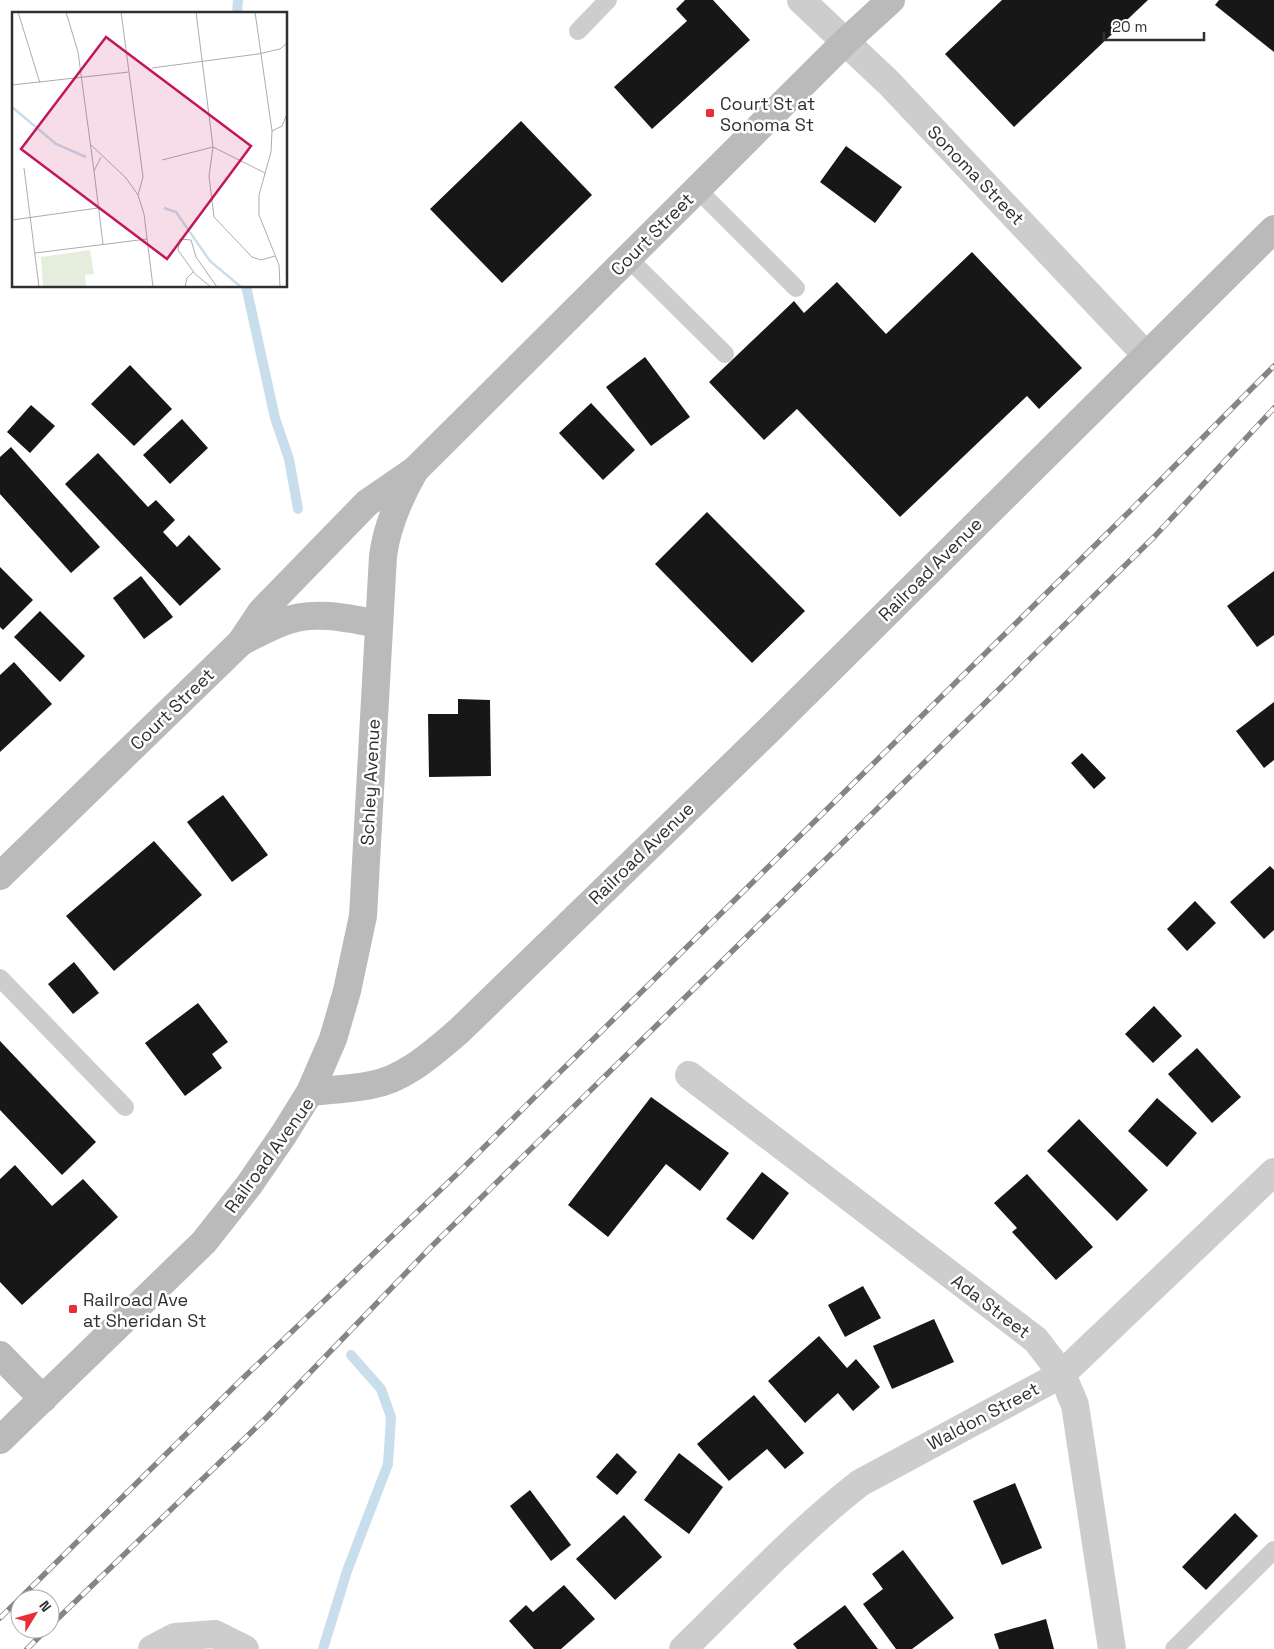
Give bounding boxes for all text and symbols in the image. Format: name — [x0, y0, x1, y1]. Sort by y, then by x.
scale bar — [1104, 10, 1204, 42]
inset map — [12, 12, 288, 288]
text: 20 m — [1112, 17, 1147, 36]
place label: Court St at Sonoma St — [720, 92, 815, 136]
marker: Court St at Sonoma St — [704, 107, 716, 119]
street label: Sonoma Street — [923, 120, 1029, 230]
street label: Court Street — [606, 188, 698, 280]
street label: Railroad Avenue — [873, 512, 987, 626]
street label: Court Street — [125, 663, 219, 755]
street label: Schley Avenue — [355, 718, 385, 846]
street label: Railroad Avenue — [583, 797, 699, 909]
street label: Railroad Avenue — [219, 1093, 319, 1217]
street label: Ada Street — [947, 1269, 1035, 1343]
place label: Railroad Ave at Sheridan St — [83, 1288, 207, 1332]
marker: Railroad Ave at Sheridan St — [67, 1303, 79, 1315]
street label: Waldon Street — [923, 1377, 1043, 1455]
north arrow — [10, 1589, 60, 1639]
text: N — [35, 1597, 55, 1615]

